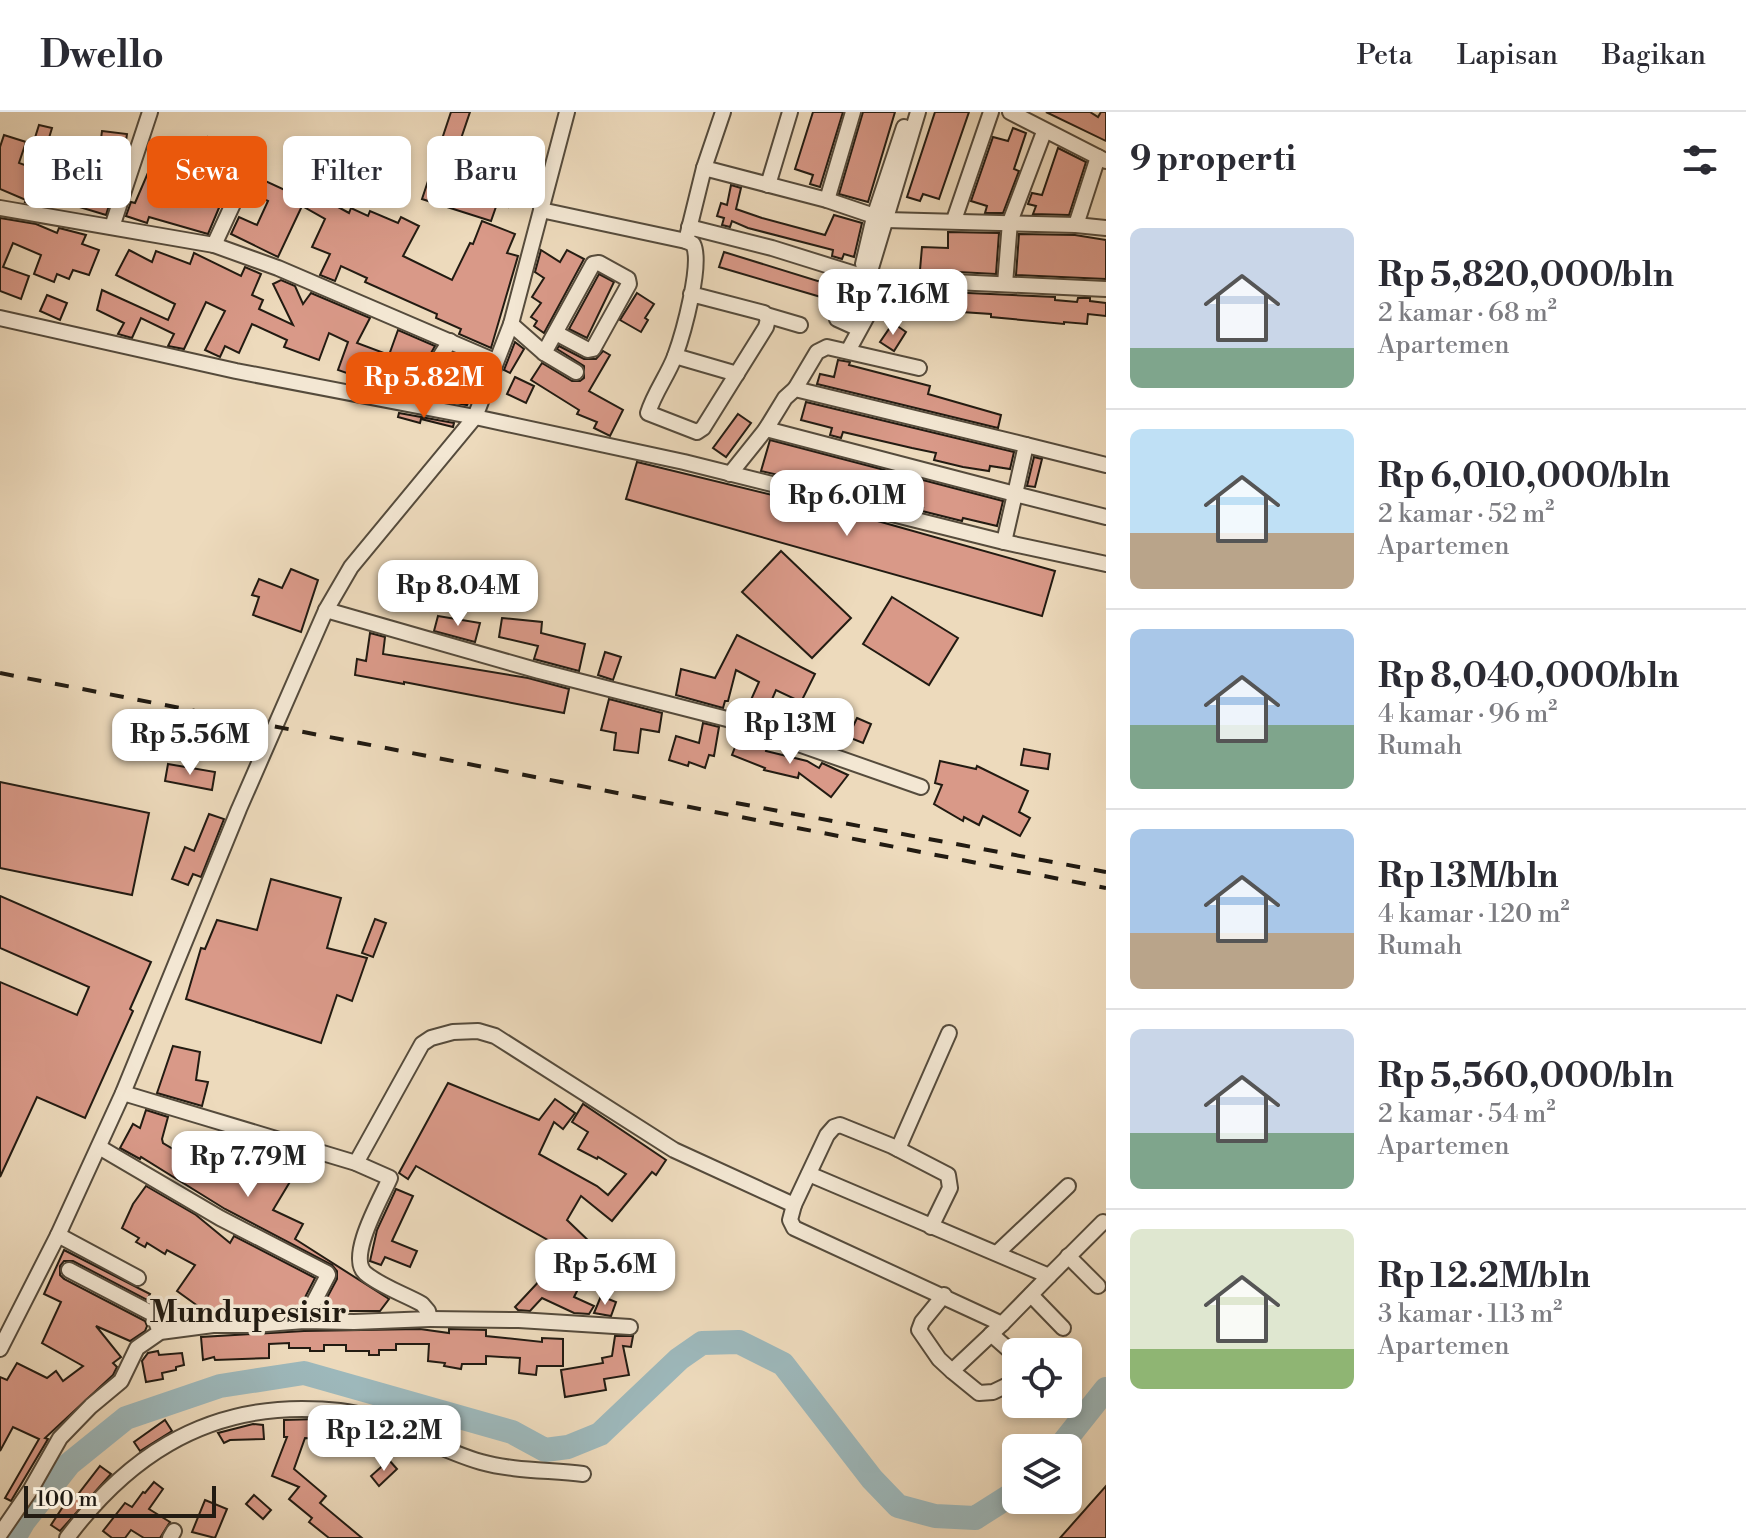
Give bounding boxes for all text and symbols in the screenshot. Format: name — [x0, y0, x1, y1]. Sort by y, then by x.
text: Dwello — [40, 32, 164, 79]
text: Peta — [1357, 38, 1413, 73]
text: Lapisan — [1457, 38, 1558, 73]
text: Bagikan — [1602, 38, 1706, 73]
chip: Beli — [24, 136, 131, 208]
chip: Sewa — [147, 136, 267, 208]
chip: Filter — [283, 136, 411, 208]
chip: Baru — [427, 136, 545, 208]
icon: filters — [1678, 138, 1722, 182]
text: 9 properti — [1130, 139, 1296, 181]
text: Rp 5,820,000/bln — [1378, 255, 1674, 297]
icon: home — [1194, 260, 1290, 356]
pin: Rp 7.16M — [810, 269, 976, 337]
text: Rp 7.16M — [836, 279, 950, 311]
text: 2 kamar · 68 m² — [1378, 297, 1557, 329]
text: Apartemen — [1378, 329, 1510, 361]
pin: Rp 5.82M — [341, 352, 507, 420]
text: Rp 5.82M — [364, 362, 484, 394]
text: Rp 6,010,000/bln — [1378, 456, 1670, 498]
icon: home — [1194, 461, 1290, 557]
pin: Rp 6.01M — [764, 470, 930, 538]
text: Rp 6.01M — [788, 480, 906, 512]
text: 2 kamar · 52 m² — [1378, 498, 1554, 530]
text: Apartemen — [1378, 530, 1510, 562]
pin: Rp 8.04M — [375, 560, 541, 628]
text: Rp 8.04M — [396, 570, 520, 602]
text: Rp 8,040,000/bln — [1378, 656, 1679, 698]
icon: home — [1194, 661, 1290, 757]
pin: Rp 13M — [725, 698, 855, 766]
text: 4 kamar · 96 m² — [1378, 698, 1557, 730]
text: Rp 13M — [744, 708, 836, 740]
pin: Rp 5.56M — [107, 709, 273, 777]
text: Rp 5.56M — [130, 719, 250, 751]
text: Rumah — [1378, 730, 1462, 762]
text: Rp 13M/bln — [1378, 856, 1558, 898]
icon: home — [1194, 861, 1290, 957]
text: 4 kamar · 120 m² — [1378, 898, 1570, 930]
text: Rumah — [1378, 930, 1462, 962]
text: Rp 5,560,000/bln — [1378, 1056, 1674, 1098]
icon: home — [1194, 1061, 1290, 1157]
text: 2 kamar · 54 m² — [1378, 1098, 1555, 1130]
text: Apartemen — [1378, 1130, 1510, 1162]
pin: Rp 7.79M — [165, 1131, 331, 1199]
text: Rp 7.79M — [190, 1141, 306, 1173]
pin: Rp 5.6M — [531, 1239, 679, 1307]
text: Rp 5.6M — [553, 1249, 657, 1281]
text: Rp 12.2M/bln — [1378, 1256, 1590, 1298]
icon: home — [1194, 1261, 1290, 1357]
district label: Mundupesisir — [149, 1294, 347, 1332]
text: 3 kamar · 113 m² — [1378, 1298, 1562, 1330]
text: Apartemen — [1378, 1330, 1510, 1362]
map controls — [1002, 1338, 1082, 1514]
button: locate — [1002, 1338, 1082, 1418]
pin: Rp 12.2M — [301, 1405, 467, 1473]
text: Rp 12.2M — [326, 1415, 442, 1447]
button: layers — [1002, 1434, 1082, 1514]
scale bar — [24, 1482, 216, 1518]
text: 100 m — [36, 1486, 98, 1513]

